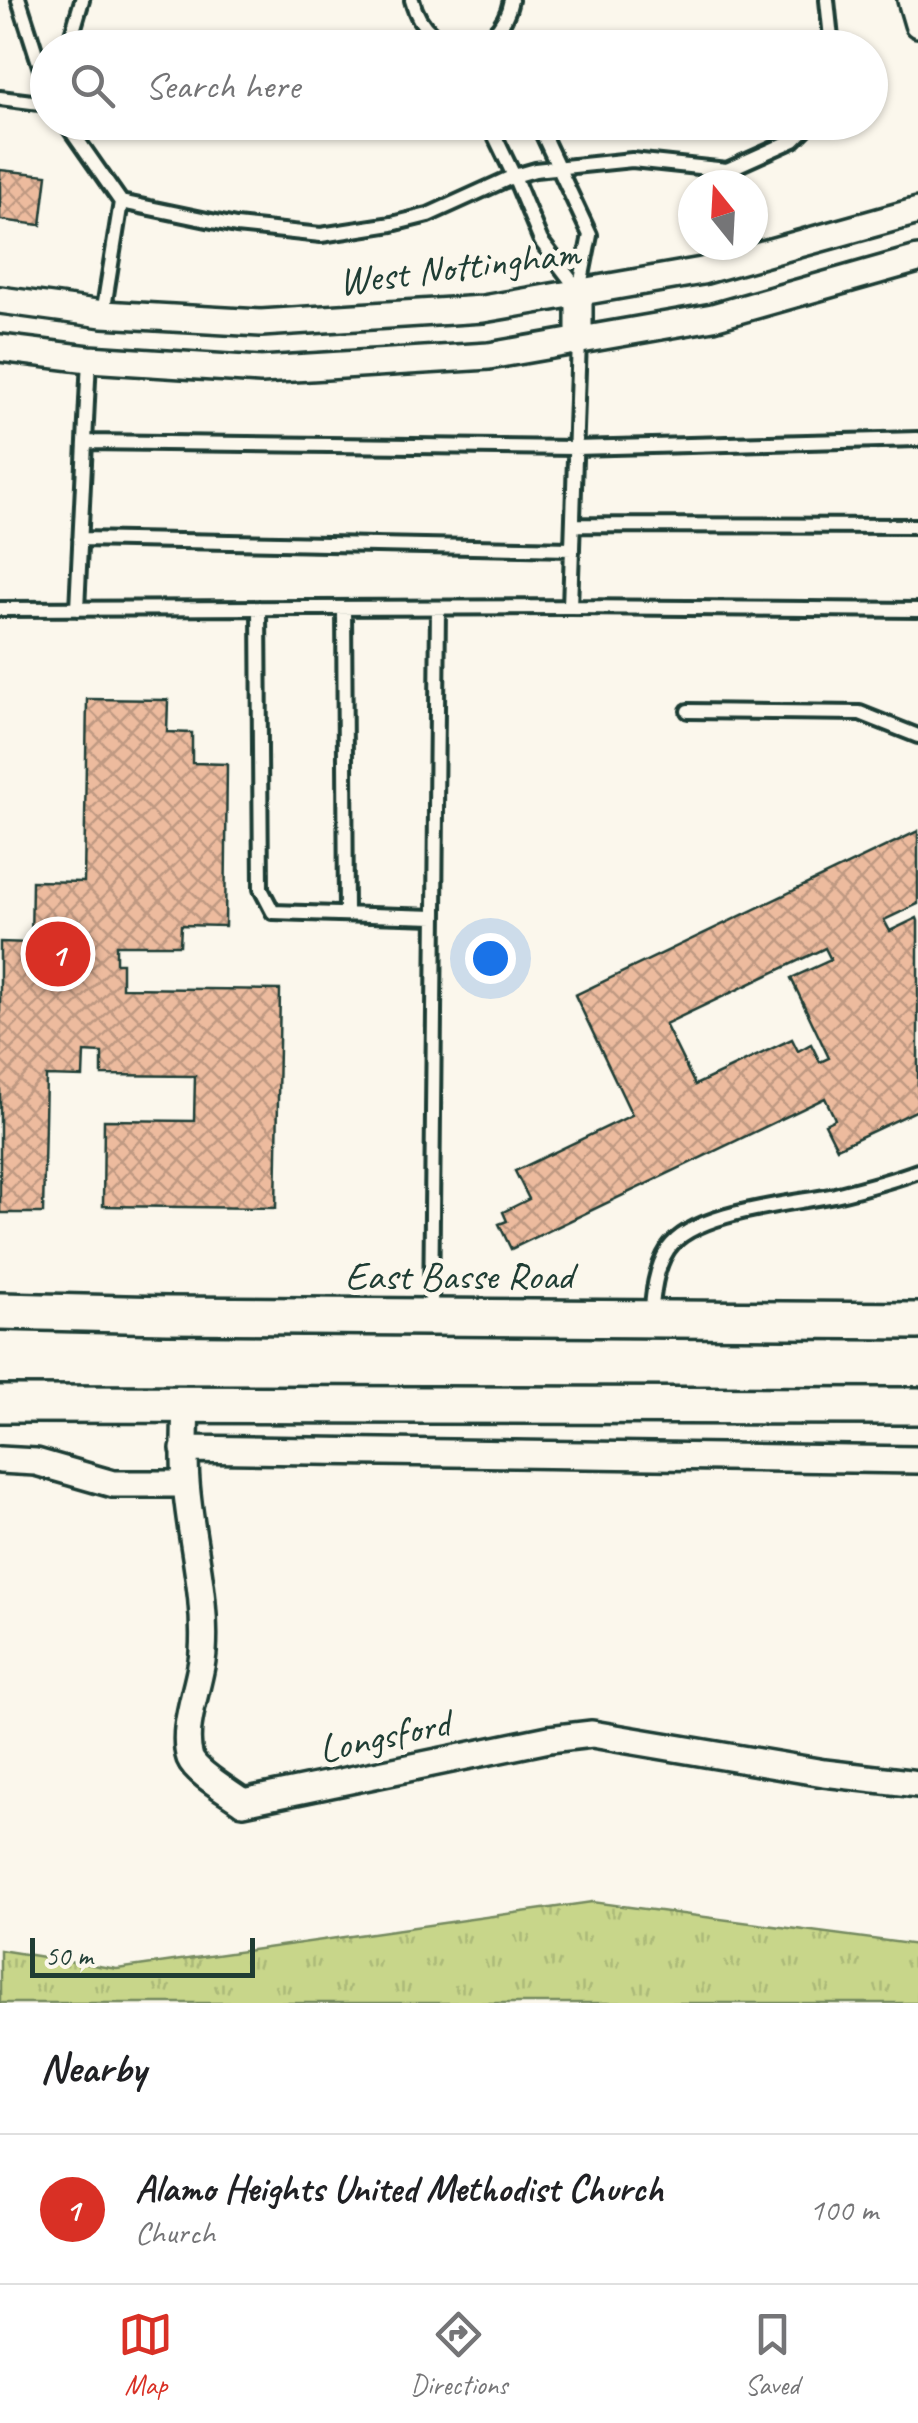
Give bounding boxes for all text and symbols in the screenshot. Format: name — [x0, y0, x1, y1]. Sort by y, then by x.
search box — [30, 30, 888, 140]
icon: search — [65, 58, 120, 113]
text: Search here — [145, 62, 300, 109]
north arrow — [678, 170, 768, 260]
street label: West Nottingham — [336, 227, 585, 307]
pin: 1 — [26, 916, 90, 992]
your location — [465, 933, 516, 984]
street label: East Basse Road — [345, 1251, 579, 1301]
street label: Longsford — [314, 1697, 460, 1774]
scale bar — [30, 1933, 255, 1978]
text: 50 m — [45, 1938, 93, 1973]
text: Nearby — [40, 2042, 146, 2095]
text: Alamo Heights United Methodist Church — [135, 2165, 663, 2212]
text: 1 — [65, 2189, 80, 2230]
text: 100 m — [809, 2189, 878, 2230]
text: Church — [135, 2212, 215, 2253]
tab: Map — [118, 2307, 173, 2402]
tab: Directions — [410, 2307, 508, 2402]
tab: Saved — [745, 2307, 800, 2402]

